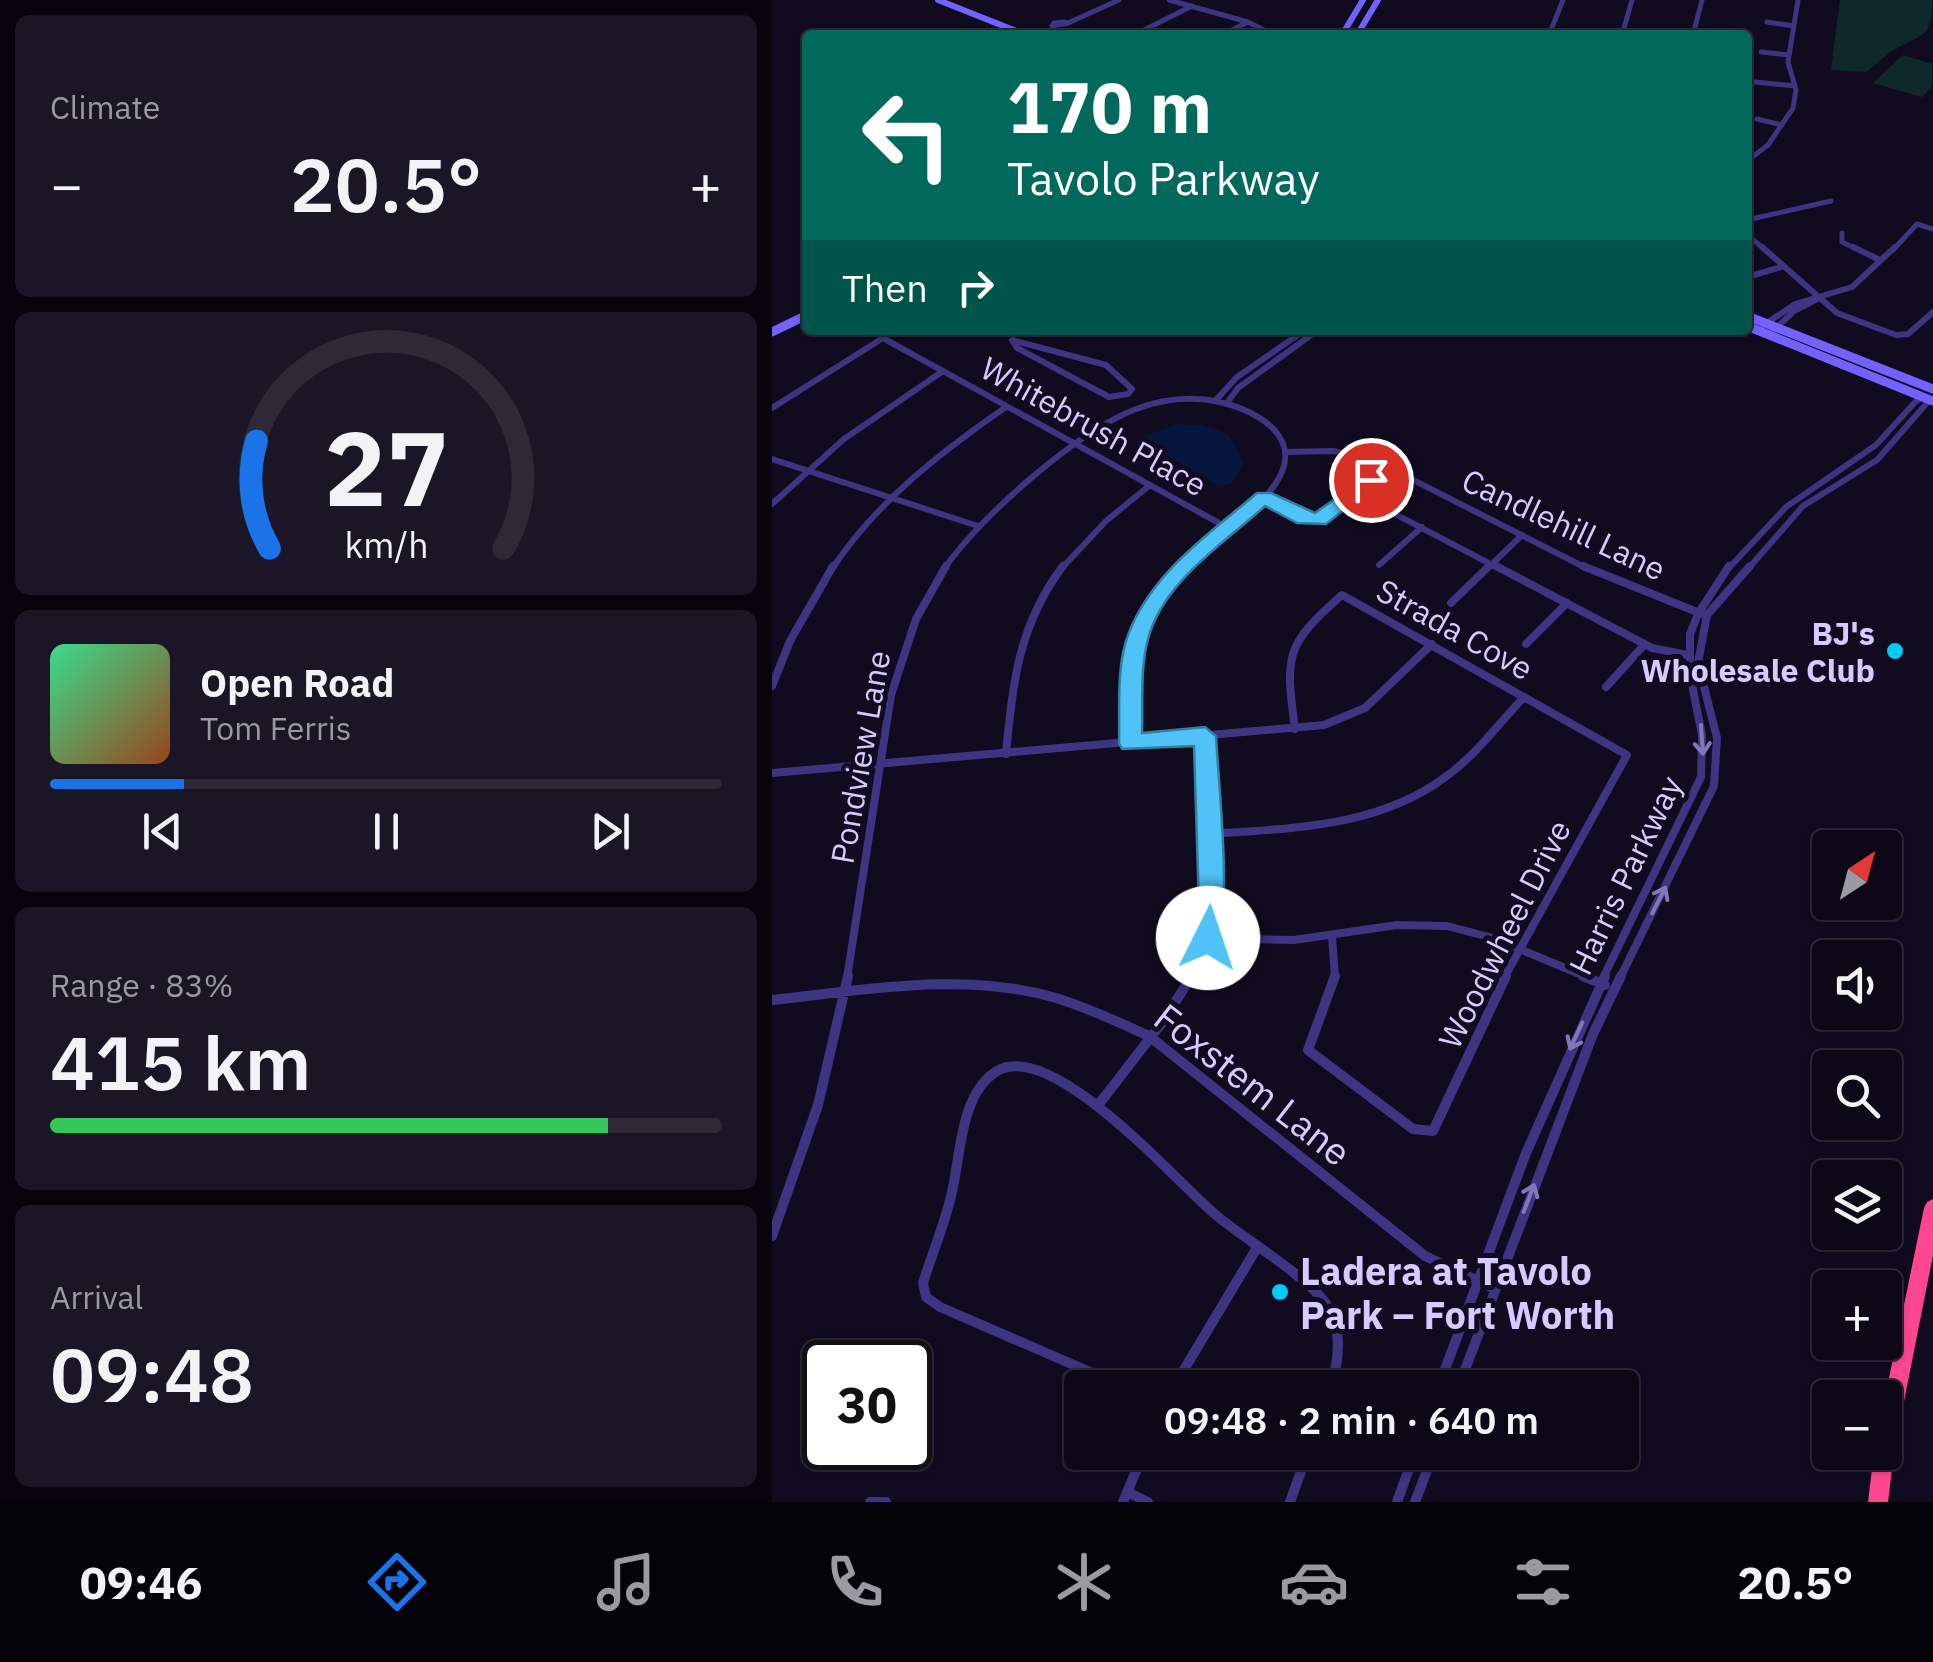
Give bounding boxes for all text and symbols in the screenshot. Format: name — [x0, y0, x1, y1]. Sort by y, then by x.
text: 170 m — [1007, 61, 1212, 152]
icon: left — [842, 70, 972, 200]
text: Climate — [50, 86, 160, 128]
text: 20.5° — [290, 135, 482, 233]
text: − — [50, 149, 83, 220]
text: + — [689, 149, 722, 220]
text: Tavolo Parkway — [1007, 149, 1320, 207]
icon: right — [948, 260, 1003, 315]
text: Then — [842, 263, 928, 312]
street label: Whitebrush Place — [974, 347, 1214, 505]
text: 27 — [324, 399, 448, 535]
pin — [1329, 438, 1414, 523]
icon: arrive — [1344, 453, 1399, 508]
street label: Candlehill Lane — [1456, 459, 1672, 589]
text: km/h — [344, 521, 428, 568]
street label: Strada Cove — [1369, 569, 1541, 689]
place label: BJ's Wholesale Club — [1640, 612, 1875, 691]
marker: BJ's Wholesale Club — [1884, 640, 1906, 662]
street label: Pondview Lane — [821, 647, 899, 867]
text: Open Road — [200, 658, 394, 707]
text: Tom Ferris — [200, 707, 351, 749]
one-way arrow — [1693, 724, 1712, 756]
street label: Harris Parkway — [1559, 769, 1691, 981]
icon: previous — [135, 804, 190, 859]
icon: pause — [359, 804, 414, 859]
icon: next — [583, 804, 638, 859]
street label: Woodwheel Drive — [1428, 813, 1580, 1055]
north arrow — [1812, 830, 1902, 920]
map controls — [1812, 830, 1902, 1470]
position arrow — [1156, 886, 1260, 990]
one-way arrow — [1650, 886, 1669, 916]
button: sound — [1812, 940, 1902, 1030]
text: Range · 83% — [50, 964, 233, 1006]
street label: Foxstem Lane — [1145, 992, 1361, 1176]
text: 415 km — [50, 1013, 311, 1111]
one-way arrow — [1565, 1020, 1584, 1050]
button: search — [1812, 1050, 1902, 1140]
button: layers — [1812, 1160, 1902, 1250]
one-way arrow — [1521, 1183, 1539, 1214]
place label: Ladera at Tavolo Park – Fort Worth — [1300, 1246, 1615, 1339]
button: + — [1812, 1270, 1902, 1360]
text: Arrival — [50, 1276, 143, 1318]
marker: Ladera at Tavolo Park – Fort Worth — [1269, 1281, 1291, 1303]
text: 09:48 — [50, 1325, 254, 1423]
speed limit sign: 30 — [802, 1340, 932, 1470]
button: − — [1812, 1380, 1902, 1470]
text: 09:48 · 2 min · 640 m — [1164, 1395, 1539, 1444]
icon: directions — [362, 1547, 432, 1617]
icon: music — [591, 1547, 661, 1617]
icon: phone — [820, 1547, 890, 1617]
icon: climate — [1049, 1547, 1119, 1617]
icon: car — [1279, 1547, 1349, 1617]
icon: filters — [1508, 1547, 1578, 1617]
text: 09:46 — [80, 1553, 202, 1611]
text: 20.5° — [1737, 1553, 1853, 1611]

